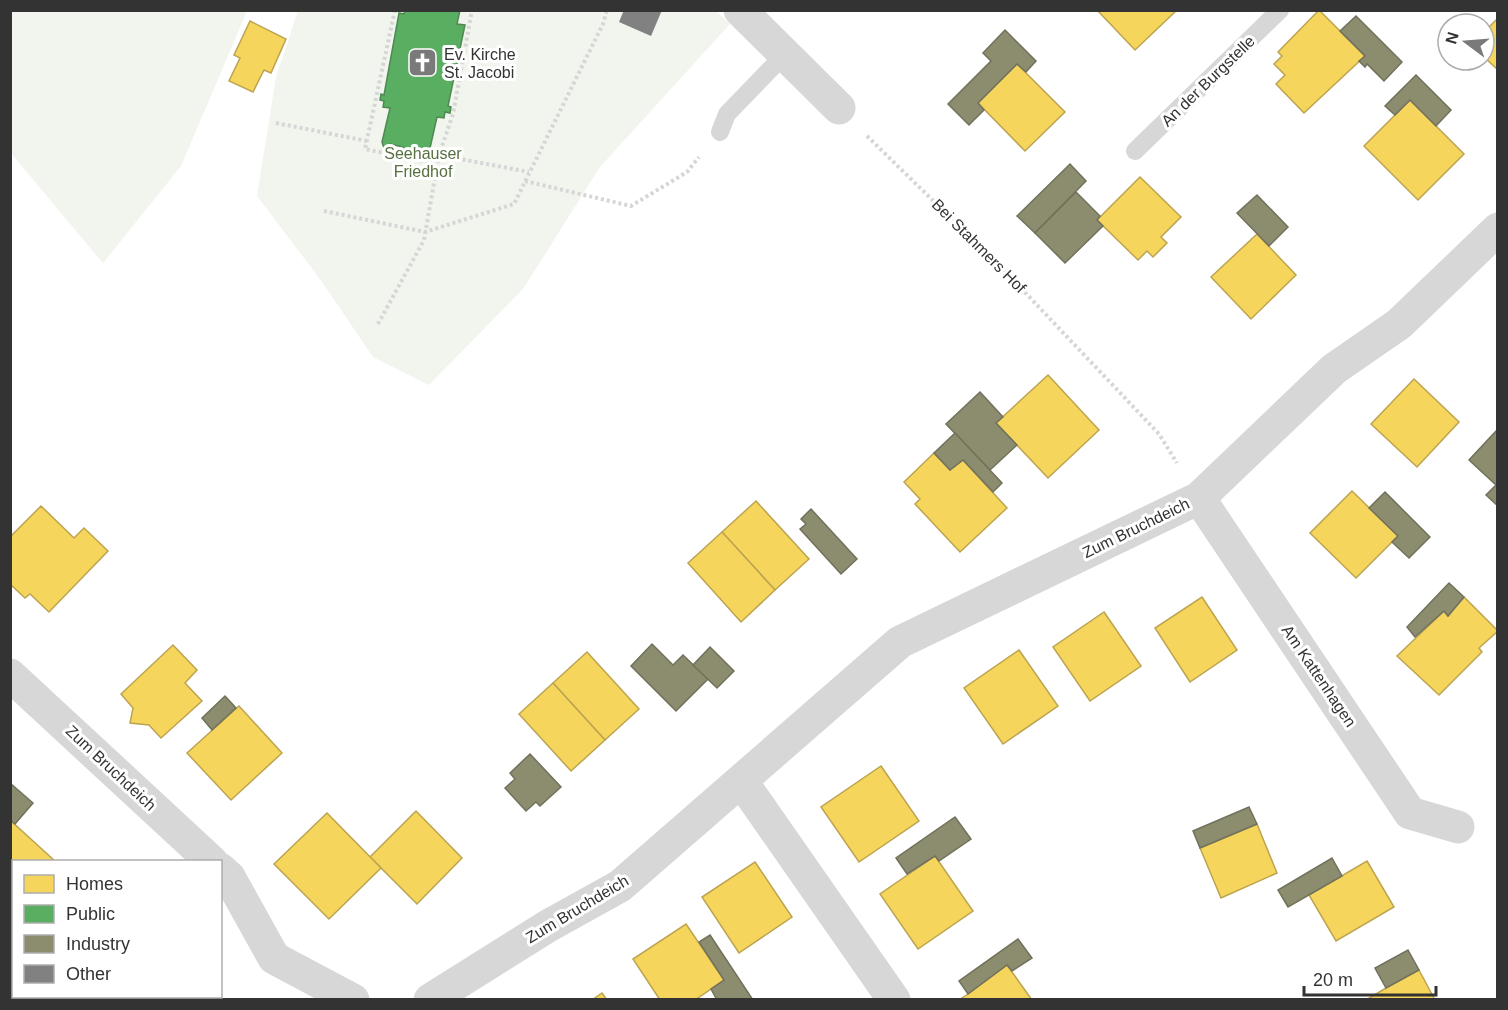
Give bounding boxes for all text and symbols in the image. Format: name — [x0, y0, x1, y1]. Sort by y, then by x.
north arrow — [1436, 12, 1496, 72]
text: N — [1442, 30, 1462, 46]
street label: An der Burgstelle — [1158, 32, 1258, 130]
place label: Ev. Kirche St. Jacobi — [444, 46, 516, 81]
church icon: Ev. Kirche St. Jacobi — [407, 47, 439, 79]
park label: Seehauser Friedhof — [384, 145, 462, 180]
street label: Bei Stahmers Hof — [929, 196, 1030, 297]
street label: Zum Bruchdeich — [1080, 495, 1192, 561]
street label: Am Kattenhagen — [1279, 622, 1359, 730]
street label: Zum Bruchdeich — [63, 722, 159, 814]
legend — [12, 860, 222, 998]
street label: Zum Bruchdeich — [523, 872, 631, 946]
text: Homes — [66, 874, 123, 894]
text: Public — [66, 904, 115, 924]
text: Industry — [66, 934, 130, 954]
scale bar — [1304, 959, 1436, 997]
text: Other — [66, 964, 111, 984]
text: 20 m — [1313, 970, 1353, 990]

